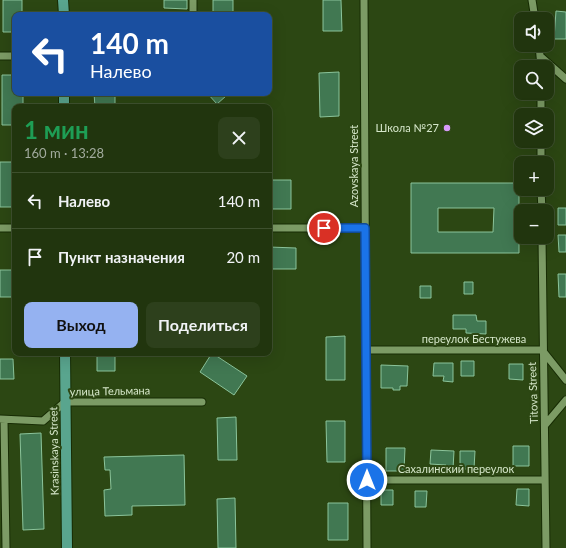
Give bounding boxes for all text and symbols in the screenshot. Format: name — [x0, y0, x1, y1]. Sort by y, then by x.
map controls — [514, 12, 554, 244]
button: sound — [514, 12, 554, 52]
text: 140 m — [90, 26, 169, 60]
icon: left — [24, 28, 76, 80]
text: Налево — [90, 60, 152, 82]
button: search — [514, 60, 554, 100]
button: layers — [514, 108, 554, 148]
text: 1 мин — [24, 115, 89, 144]
button: close — [218, 117, 260, 159]
place label: Школа №27 — [375, 121, 439, 134]
marker: Школа №27 — [442, 123, 452, 133]
street label: Azovskaya Street — [347, 125, 360, 207]
text: 160 m · 13:28 — [24, 145, 104, 161]
button: + — [514, 156, 554, 196]
icon: left — [24, 190, 46, 212]
text: Налево — [58, 192, 110, 210]
text: 140 m — [218, 192, 260, 210]
button: − — [514, 204, 554, 244]
pin — [307, 211, 341, 245]
icon: arrive — [313, 217, 335, 239]
icon: arrive — [24, 246, 46, 268]
text: Пункт назначения — [58, 248, 185, 266]
text: 20 m — [226, 248, 260, 266]
button: Выход — [24, 302, 138, 348]
button: Поделиться — [146, 302, 260, 348]
street label: переулок Бестужева — [422, 332, 526, 345]
street label: Titova Street — [525, 362, 540, 424]
street label: улица Тельмана — [70, 383, 150, 398]
street label: Krasinskaya Street — [46, 406, 61, 495]
position arrow — [346, 459, 388, 501]
street label: Сахалинский переулок — [398, 462, 515, 475]

